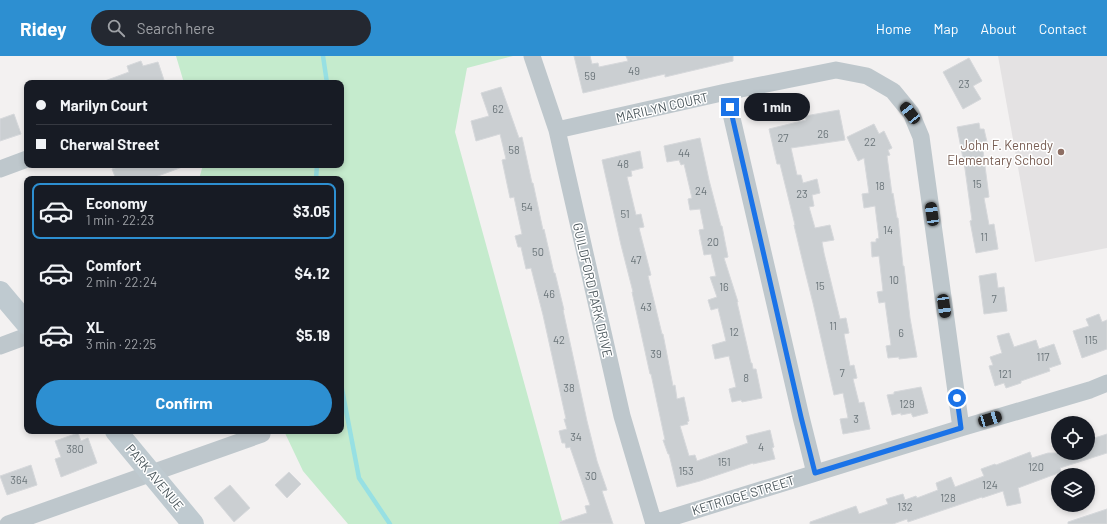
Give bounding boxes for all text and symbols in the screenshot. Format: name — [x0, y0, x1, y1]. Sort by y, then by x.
search box — [91, 10, 371, 46]
text: Ridey — [20, 17, 67, 40]
icon: search — [105, 17, 127, 39]
text: Search here — [137, 19, 215, 37]
text: Home — [876, 20, 912, 37]
text: Map — [934, 20, 958, 37]
text: About — [980, 20, 1017, 37]
text: Contact — [1039, 20, 1087, 37]
house number: 49 — [628, 64, 640, 77]
house number: 59 — [584, 69, 596, 82]
house number: 23 — [958, 77, 970, 90]
street label: MARILYN COURT — [614, 89, 710, 125]
callout: 1 min — [744, 93, 810, 121]
text: Marilyn Court — [60, 96, 148, 114]
route end — [721, 98, 739, 116]
text: 1 min — [763, 99, 791, 115]
car — [898, 100, 922, 126]
house number: 62 — [492, 102, 504, 115]
house number: 26 — [817, 127, 829, 140]
house number: 27 — [777, 131, 789, 144]
text: Cherwal Street — [60, 135, 159, 153]
house number: 22 — [864, 135, 876, 148]
place label: John F. Kennedy Elementary School — [947, 137, 1053, 168]
house number: 58 — [508, 143, 520, 156]
house number: 44 — [678, 146, 690, 159]
marker: John F. Kennedy Elementary School — [1056, 147, 1066, 157]
house number: 48 — [617, 157, 629, 170]
house number: 15 — [972, 177, 982, 190]
house number: 18 — [875, 179, 885, 192]
house number: 24 — [695, 184, 707, 197]
house number: 23 — [796, 187, 808, 200]
icon: car — [38, 193, 74, 229]
text: Economy — [86, 194, 147, 212]
house number: 54 — [521, 200, 533, 213]
car — [924, 201, 940, 227]
text: $3.05 — [293, 202, 330, 220]
house number: 51 — [620, 207, 630, 220]
text: 1 min · 22:23 — [86, 212, 154, 228]
street label: GUILDFORD PARK DRIVE — [570, 221, 616, 359]
house number: 14 — [883, 223, 893, 236]
house number: 11 — [980, 230, 988, 243]
house number: 20 — [707, 235, 719, 248]
house number: 50 — [532, 245, 544, 258]
house number: 47 — [631, 253, 641, 266]
icon: car — [38, 255, 74, 291]
text: Comfort — [86, 256, 141, 274]
text: $4.12 — [295, 264, 330, 282]
house number: 10 — [889, 273, 899, 286]
text: 2 min · 22:24 — [86, 274, 157, 290]
house number: 15 — [815, 279, 825, 292]
house number: 16 — [719, 280, 729, 293]
house number: 46 — [543, 287, 555, 300]
house number: 7 — [991, 292, 997, 305]
car — [936, 293, 952, 319]
house number: 43 — [640, 300, 652, 313]
icon: car — [38, 317, 74, 353]
text: XL — [86, 318, 104, 336]
house number: 11 — [829, 319, 837, 332]
house number: 12 — [729, 325, 739, 338]
text: $5.19 — [296, 326, 330, 344]
house number: 6 — [898, 326, 904, 339]
house number: 42 — [553, 333, 565, 346]
house number: 115 — [1084, 333, 1098, 346]
text: 3 min · 22:25 — [86, 336, 156, 352]
house number: 39 — [650, 347, 662, 360]
house number: 117 — [1037, 350, 1049, 363]
house number: 7 — [839, 366, 845, 379]
house number: 121 — [998, 367, 1012, 380]
house number: 8 — [743, 371, 749, 384]
button: Confirm — [36, 380, 332, 426]
house number: 38 — [563, 381, 575, 394]
route start — [948, 389, 966, 407]
house number: 129 — [899, 397, 915, 410]
car — [977, 410, 1003, 428]
house number: 3 — [853, 412, 859, 425]
map controls — [1051, 416, 1095, 512]
button: locate — [1051, 416, 1095, 460]
house number: 34 — [570, 430, 582, 443]
house number: 4 — [758, 440, 764, 453]
street label: PARK AVENUE — [123, 441, 187, 513]
house number: 380 — [66, 442, 84, 455]
house number: 151 — [717, 455, 731, 468]
house number: 120 — [1028, 460, 1044, 473]
house number: 153 — [678, 464, 694, 477]
button: layers — [1051, 468, 1095, 512]
house number: 30 — [585, 469, 597, 482]
street label: KETRIDGE STREET — [690, 472, 796, 518]
house number: 364 — [10, 473, 28, 486]
house number: 124 — [982, 478, 998, 491]
house number: 128 — [940, 491, 956, 504]
house number: 132 — [897, 500, 913, 513]

